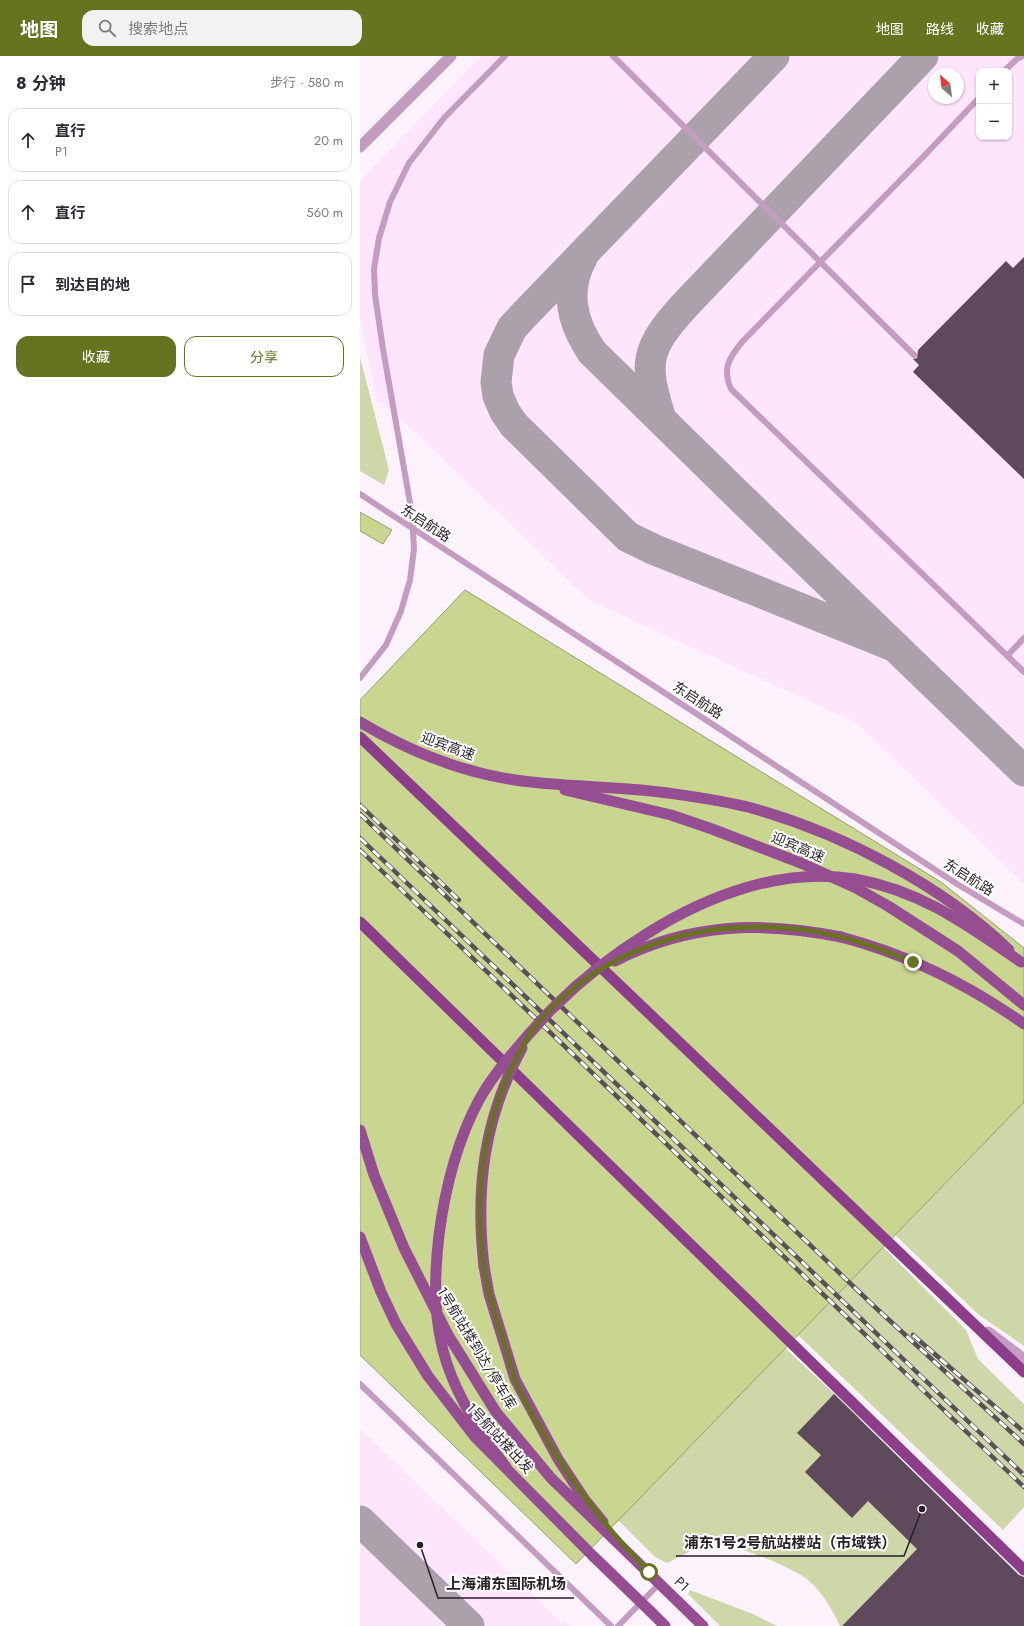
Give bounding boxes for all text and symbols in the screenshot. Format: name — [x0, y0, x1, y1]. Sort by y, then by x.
search box — [82, 10, 362, 46]
text: 地图 — [20, 16, 58, 43]
icon: search — [96, 17, 118, 39]
text: 搜索地点 — [128, 18, 188, 40]
text: 地图 — [876, 19, 904, 39]
text: 路线 — [926, 19, 954, 39]
text: 收藏 — [976, 19, 1004, 39]
north arrow — [928, 68, 964, 104]
map controls — [976, 68, 1012, 140]
button: + — [976, 68, 1012, 104]
text: 8 分钟 — [16, 71, 66, 95]
text: 步行 · 580 m — [270, 73, 344, 92]
button: − — [976, 104, 1012, 140]
text: 直行 — [55, 120, 85, 142]
icon: ahead — [17, 129, 39, 151]
text: 20 m — [314, 131, 343, 150]
text: P1 — [55, 142, 68, 161]
icon: ahead — [17, 201, 39, 223]
text: 直行 — [55, 202, 85, 224]
text: 560 m — [306, 203, 343, 222]
icon: arrive — [17, 273, 39, 295]
text: 到达目的地 — [55, 274, 130, 296]
button: 收藏 — [16, 336, 176, 377]
button: 分享 — [184, 336, 344, 377]
street label: 东启航路 — [397, 499, 455, 547]
street label: 东启航路 — [669, 676, 727, 724]
street label: 迎宾高速 — [418, 727, 478, 765]
street label: 迎宾高速 — [768, 827, 828, 867]
street label: 东启航路 — [940, 854, 998, 900]
route end — [904, 953, 922, 971]
street label: 1号航站楼到达/停车库 — [433, 1283, 521, 1413]
street label: 1号航站楼出发 — [462, 1398, 538, 1478]
callout: 浦东1号2号航站楼站（市域铁） — [676, 1529, 904, 1556]
text: 浦东1号2号航站楼站（市域铁） — [684, 1532, 896, 1554]
route start — [640, 1563, 658, 1581]
callout: 上海浦东国际机场 — [438, 1571, 574, 1598]
street label: P1 — [670, 1572, 694, 1596]
text: 上海浦东国际机场 — [446, 1573, 566, 1595]

